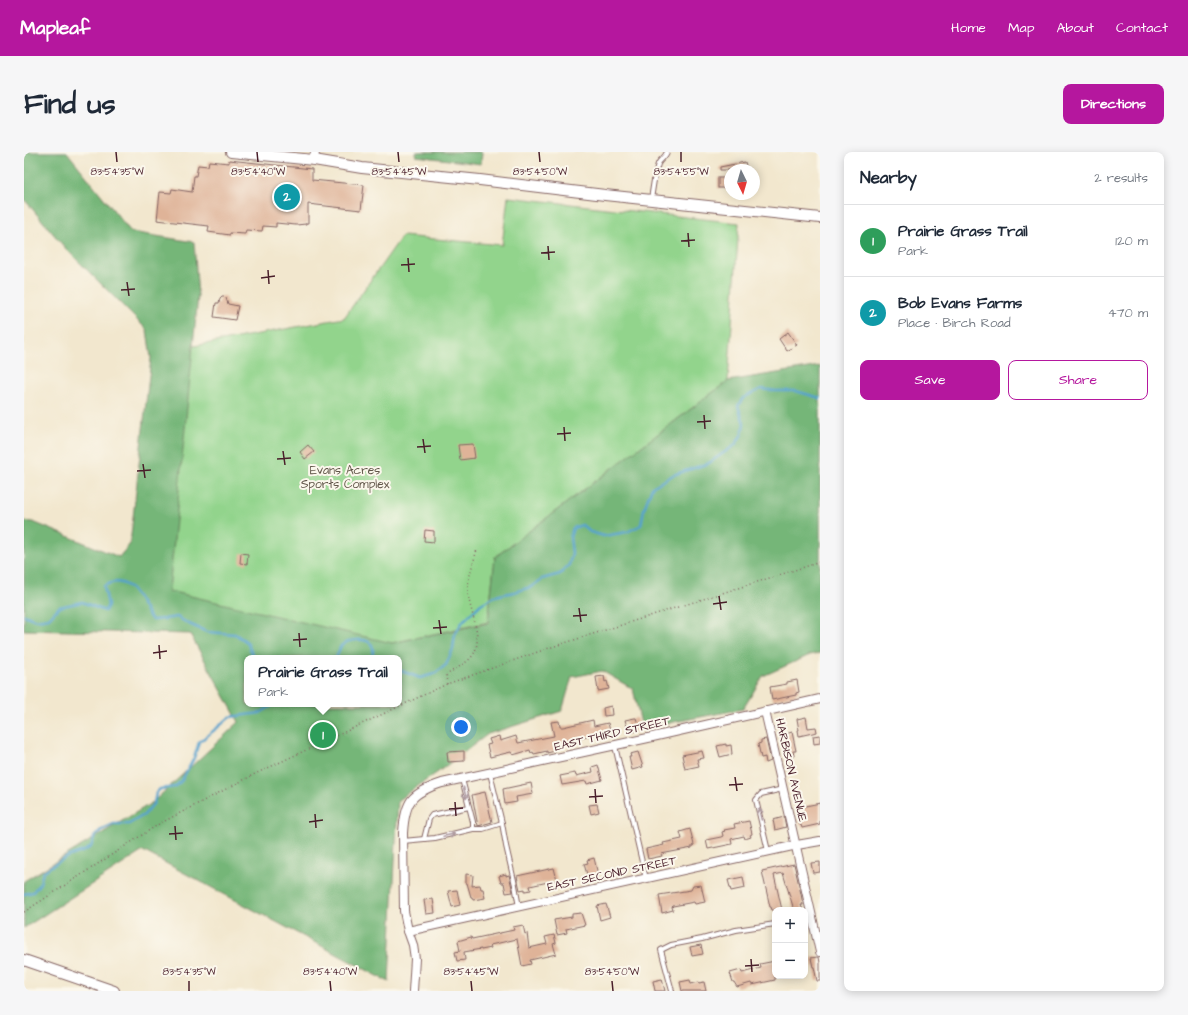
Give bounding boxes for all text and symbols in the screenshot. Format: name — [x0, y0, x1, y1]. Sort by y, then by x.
text: Mapleaf — [20, 15, 90, 42]
text: Home — [951, 18, 986, 38]
text: Map — [1008, 18, 1034, 38]
text: About — [1056, 18, 1094, 38]
text: Contact — [1116, 18, 1168, 38]
button: Directions — [1063, 84, 1164, 124]
text: Find us — [24, 85, 115, 124]
north arrow — [724, 164, 760, 200]
text: 83°54'35"W — [90, 165, 144, 179]
text: 83°54'40"W — [231, 165, 286, 179]
text: 83°54'45"W — [372, 165, 427, 179]
text: 83°54'50"W — [513, 165, 568, 179]
text: 83°54'55"W — [653, 165, 709, 179]
text: Nearby — [860, 166, 917, 190]
text: 2 results — [1094, 169, 1148, 187]
pin: 2 — [274, 182, 300, 212]
text: Prairie Grass Trail — [898, 221, 1028, 242]
text: 1 — [872, 232, 874, 250]
text: 120 m — [1115, 232, 1148, 250]
text: Park — [898, 242, 928, 260]
text: Bob Evans Farms — [898, 293, 1022, 314]
text: 2 — [869, 304, 877, 322]
text: 470 m — [1108, 304, 1148, 322]
text: Place · Birch Road — [898, 314, 1011, 332]
button: Save — [860, 360, 1000, 400]
button: Share — [1008, 360, 1148, 400]
park label: Evans Acres Sports Complex — [301, 462, 390, 493]
popup — [244, 655, 402, 707]
text: Prairie Grass Trail — [258, 662, 388, 683]
text: Park — [258, 683, 288, 701]
street label: EAST THIRD STREET — [553, 712, 672, 756]
your location — [451, 717, 471, 737]
street label: HARBISON AVENUE — [771, 717, 811, 823]
pin: 1 — [310, 720, 336, 750]
one-way arrow — [462, 786, 470, 799]
one-way arrow — [755, 808, 763, 821]
one-way arrow — [442, 830, 455, 838]
street label: EAST SECOND STREET — [546, 852, 679, 896]
map controls — [772, 907, 808, 979]
button: + — [772, 907, 808, 943]
button: − — [772, 943, 808, 979]
text: 83°54'35"W — [162, 965, 216, 979]
text: 83°54'40"W — [303, 965, 358, 979]
text: 83°54'45"W — [444, 965, 499, 979]
text: 83°54'50"W — [585, 965, 640, 979]

